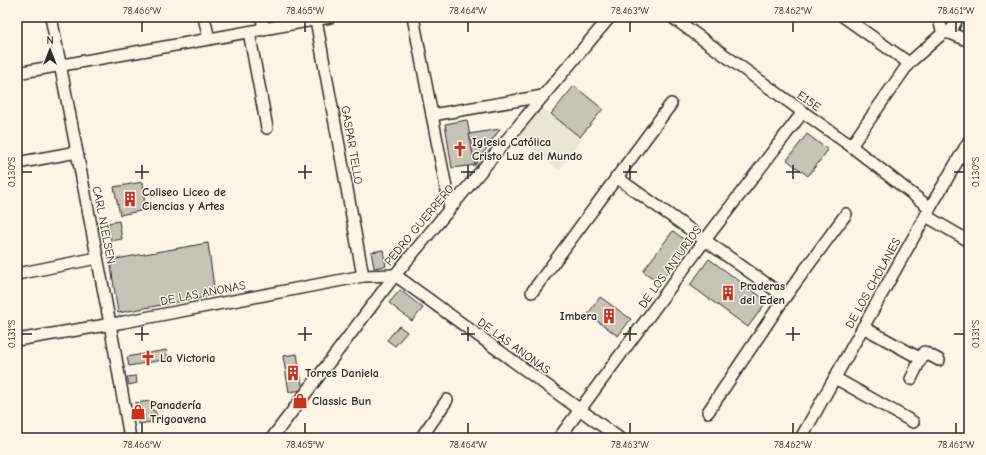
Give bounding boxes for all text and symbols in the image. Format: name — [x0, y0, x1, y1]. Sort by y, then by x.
text: 78.466°W — [123, 5, 161, 17]
text: 78.465°W — [286, 5, 324, 17]
text: 78.464°W — [449, 5, 487, 17]
text: 78.463°W — [611, 5, 649, 17]
text: 78.462°W — [774, 5, 812, 17]
text: 78.461°W — [938, 5, 975, 17]
north arrow — [30, 30, 70, 70]
text: N — [46, 34, 54, 47]
street label: E15E — [794, 88, 824, 114]
street label: GASPAR TELLO — [338, 105, 366, 186]
place label: Iglesia Católica Cristo Luz del Mundo — [472, 135, 582, 163]
church icon: Iglesia Católica Cristo Luz del Mundo — [451, 140, 469, 158]
text: 0.130°S — [6, 156, 18, 187]
text: 0.130°S — [970, 156, 982, 187]
street label: PEDRO GUERRERO — [381, 182, 457, 268]
street label: CARL NIELSEN — [90, 185, 118, 265]
place label: Coliseo Liceo de Ciencias y Artes — [142, 185, 226, 213]
building icon: Coliseo Liceo de Ciencias y Artes — [121, 190, 139, 208]
street label: DE LOS ANTURIOS — [636, 223, 705, 311]
street label: DE LOS CHOLANES — [842, 235, 904, 331]
street label: DE LAS ANONAS — [159, 278, 247, 308]
place label: Praderas del Eden — [740, 279, 785, 307]
building icon: Praderas del Eden — [719, 284, 737, 302]
building icon: Imbera — [600, 307, 618, 325]
place label: Imbera — [560, 309, 597, 323]
street label: DE LAS ANONAS — [475, 315, 553, 377]
text: 0.131°S — [6, 319, 18, 348]
text: 0.131°S — [970, 319, 982, 348]
church icon: La Victoria — [139, 349, 157, 367]
place label: La Victoria — [160, 351, 215, 365]
building icon: Torres Daniela — [284, 364, 302, 382]
place label: Torres Daniela — [305, 366, 379, 380]
shop icon: Classic Bun — [291, 392, 309, 410]
place label: Classic Bun — [312, 394, 371, 408]
place label: Panadería Trigoavena — [150, 398, 206, 426]
shop icon: Panadería Trigoavena — [129, 403, 147, 421]
text: 78.466°W — [123, 439, 161, 451]
text: 78.465°W — [286, 439, 324, 451]
text: 78.464°W — [449, 439, 487, 451]
text: 78.463°W — [611, 439, 649, 451]
text: 78.462°W — [774, 439, 812, 451]
text: 78.461°W — [938, 439, 975, 451]

